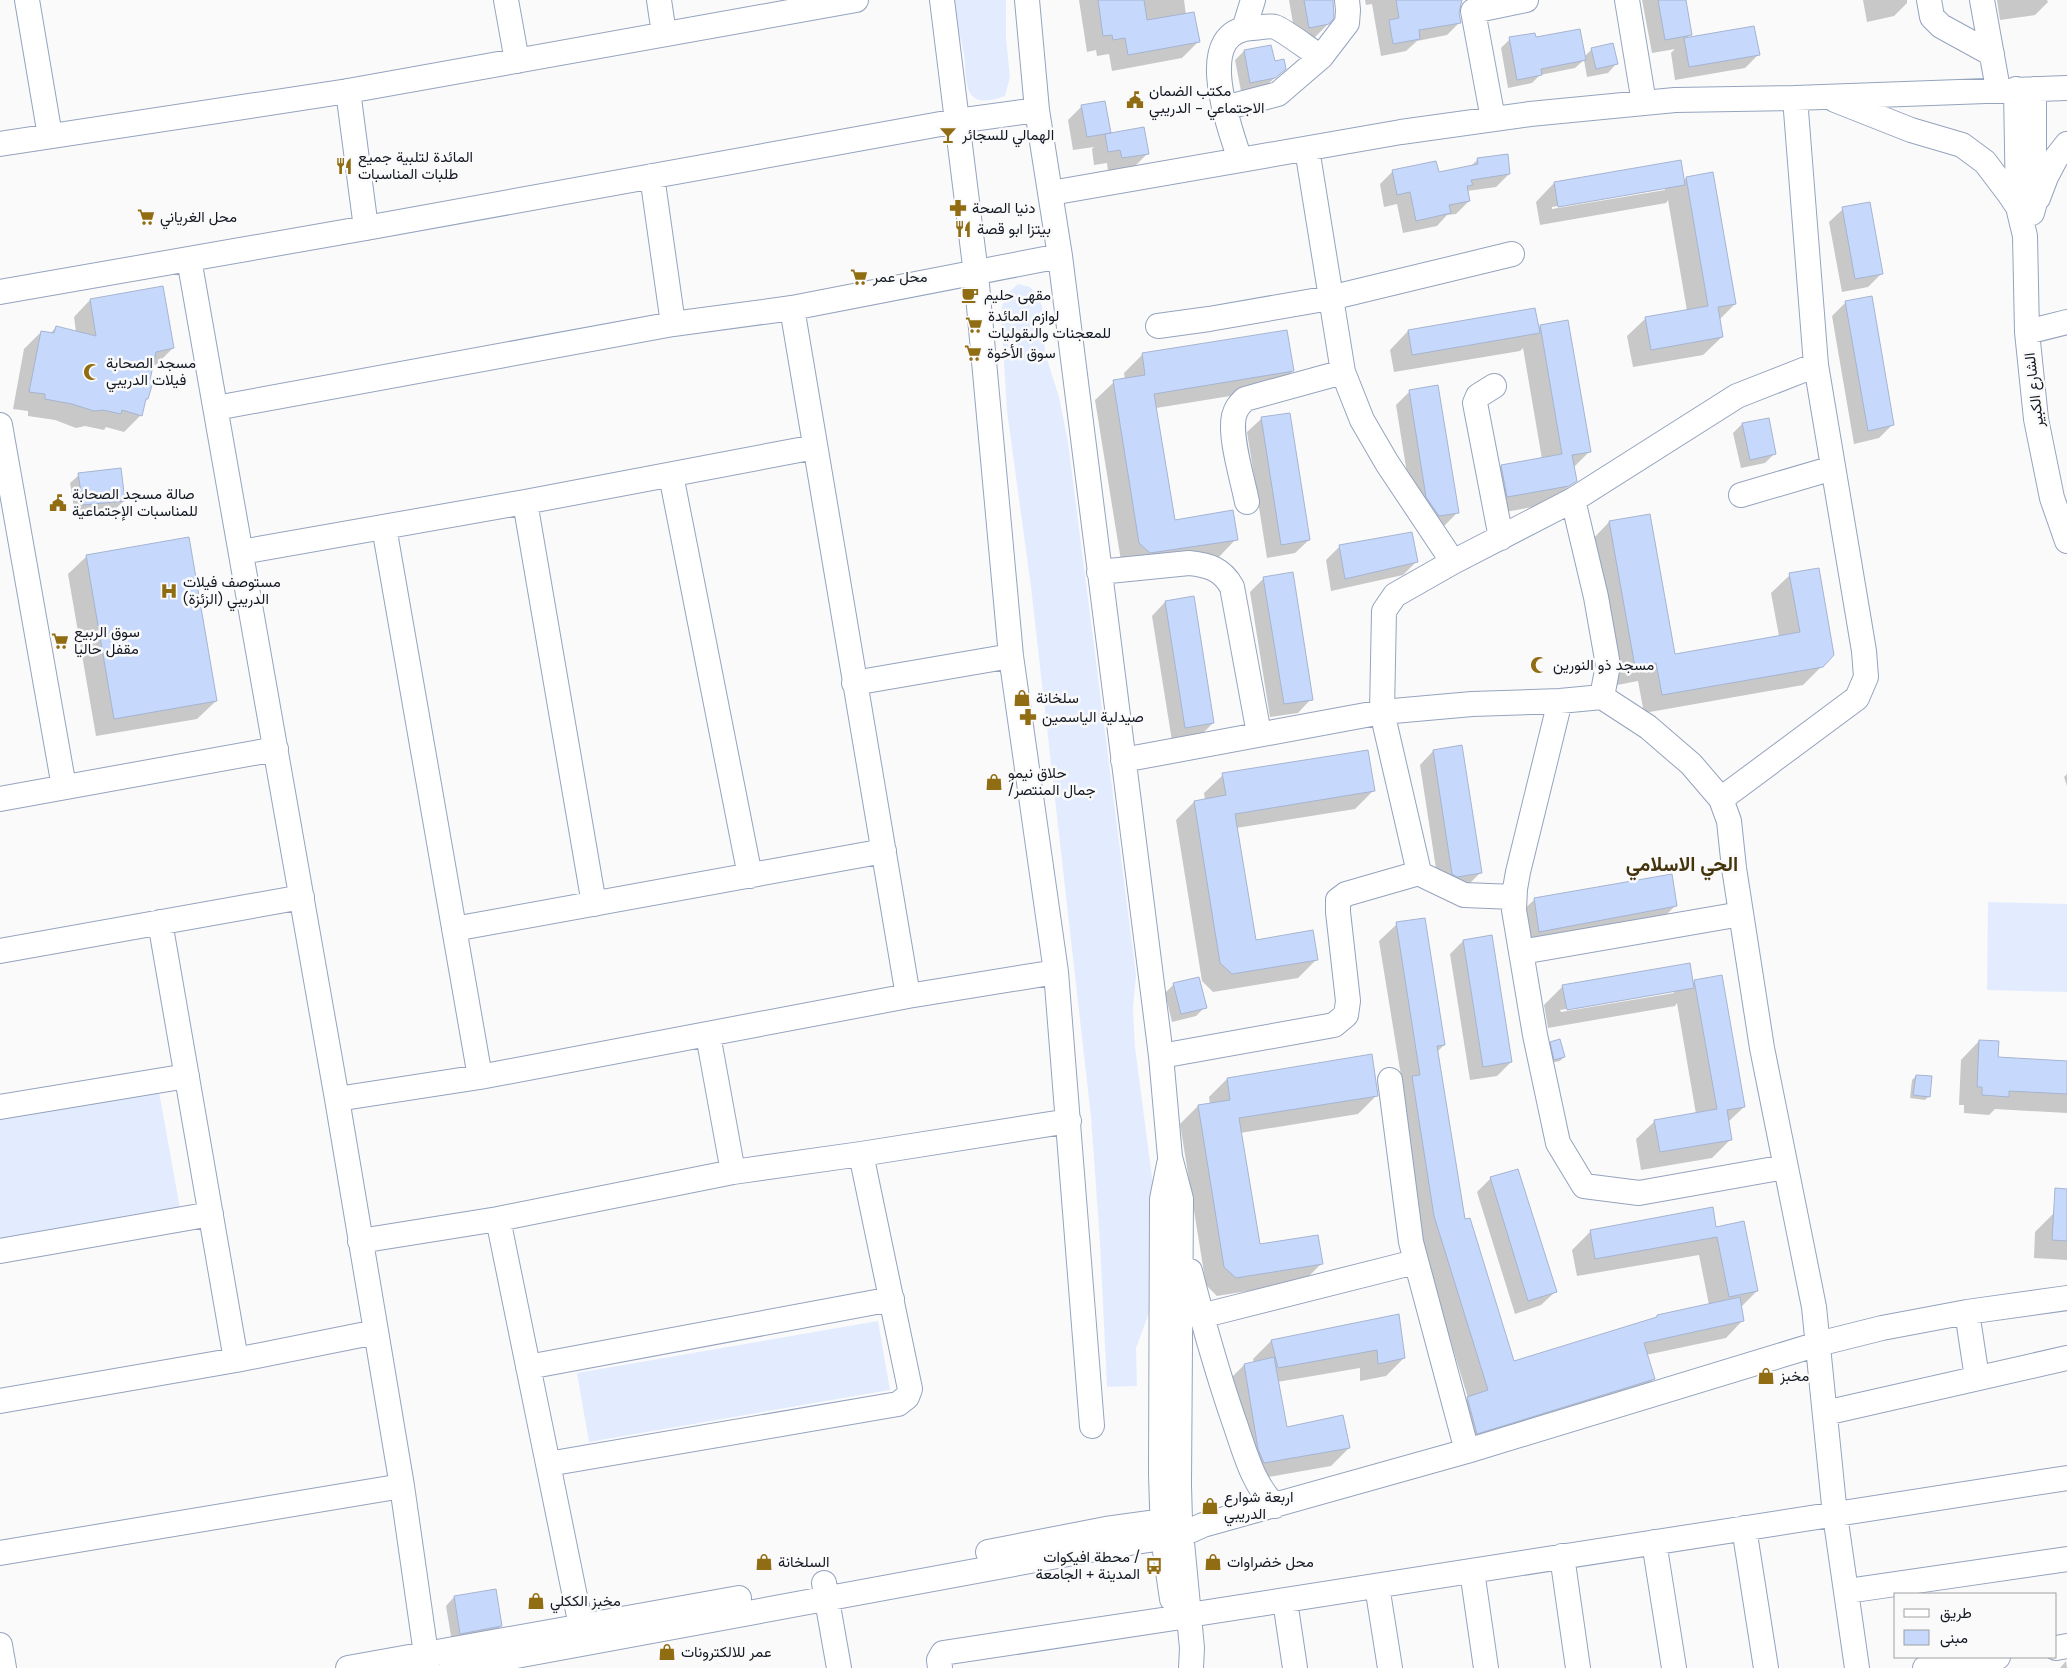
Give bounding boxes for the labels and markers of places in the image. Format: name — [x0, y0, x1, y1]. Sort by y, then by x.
place label: مكتب الضمان الاجتماعي - الدريبي — [1149, 81, 1265, 121]
public building icon: مكتب الضمان الاجتماعي - الدريبي — [1125, 90, 1145, 110]
bar icon: الهمالي للسجائر — [938, 125, 958, 145]
place label: الهمالي للسجائر — [961, 125, 1054, 148]
place label: المائدة لتلبية جميع طلبات المناسبات — [358, 147, 473, 184]
restaurant icon: المائدة لتلبية جميع طلبات المناسبات — [334, 156, 354, 176]
pharmacy icon: دنيا الصحة — [948, 198, 968, 218]
place label: دنيا الصحة — [972, 198, 1036, 218]
supermarket icon: محل الغرياني — [136, 207, 156, 227]
place label: محل الغرياني — [160, 207, 237, 230]
restaurant icon: بيتزا ابو قصة — [953, 219, 973, 239]
place label: بيتزا ابو قصة — [977, 219, 1051, 239]
supermarket icon: محل عمر — [849, 267, 869, 287]
place label: محل عمر — [872, 267, 927, 287]
cafe icon: مقهى حليم — [960, 285, 980, 305]
place label: مقهى حليم — [984, 285, 1051, 305]
place label: لوازم المائدة للمعجنات والبقوليات — [988, 306, 1111, 343]
supermarket icon: لوازم المائدة للمعجنات والبقوليات — [964, 315, 984, 335]
supermarket icon: سوق الأخوة — [963, 343, 983, 363]
place label: سوق الأخوة — [987, 343, 1056, 363]
place label: مسجد الصحابة فيلات الدريبي — [106, 353, 196, 393]
mosque icon: مسجد الصحابة فيلات الدريبي — [82, 362, 102, 382]
place label: صالة مسجد الصحابة للمناسبات الإجتماعية — [72, 484, 198, 521]
public building icon: صالة مسجد الصحابة للمناسبات الإجتماعية — [48, 493, 68, 513]
place label: مستوصف فيلات الدريبي (الزئزة) — [183, 572, 281, 612]
hospital icon: مستوصف فيلات الدريبي (الزئزة) — [159, 581, 179, 601]
place label: سوق الربيع مقفل حاليا — [74, 622, 140, 659]
supermarket icon: سوق الربيع مقفل حاليا — [50, 631, 70, 651]
mosque icon: مسجد ذو النورين — [1529, 655, 1549, 675]
place label: مسجد ذو النورين — [1553, 655, 1654, 675]
shop icon: سلخانة — [1012, 688, 1032, 708]
place label: سلخانة — [1036, 688, 1079, 708]
pharmacy icon: صيدلية الياسمين — [1018, 707, 1038, 727]
place label: صيدلية الياسمين — [1042, 707, 1144, 727]
place label: حلاق نيمو /جمال المنتصر — [1008, 763, 1096, 800]
shop icon: حلاق نيمو /جمال المنتصر — [984, 772, 1004, 792]
shop icon: مخبز — [1756, 1366, 1776, 1386]
place label: مخبز — [1779, 1366, 1809, 1386]
place label: اربعة شوارع الدريبي — [1224, 1487, 1293, 1527]
shop icon: اربعة شوارع الدريبي — [1200, 1496, 1220, 1516]
place label: محطة افيكوات / المدينة + الجامعة — [1036, 1547, 1140, 1584]
shop icon: السلخانة — [754, 1552, 774, 1572]
place label: السلخانة — [778, 1552, 829, 1572]
shop icon: محل خضراوات — [1203, 1552, 1223, 1572]
place label: محل خضراوات — [1227, 1552, 1314, 1572]
bus stop icon: محطة افيكوات / المدينة + الجامعة — [1144, 1556, 1164, 1576]
shop icon: مخبز الككلي — [526, 1591, 546, 1611]
place label: مخبز الككلي — [550, 1591, 621, 1614]
shop icon: عمر للالكترونات — [657, 1642, 677, 1662]
place label: عمر للالكترونات — [681, 1642, 772, 1662]

